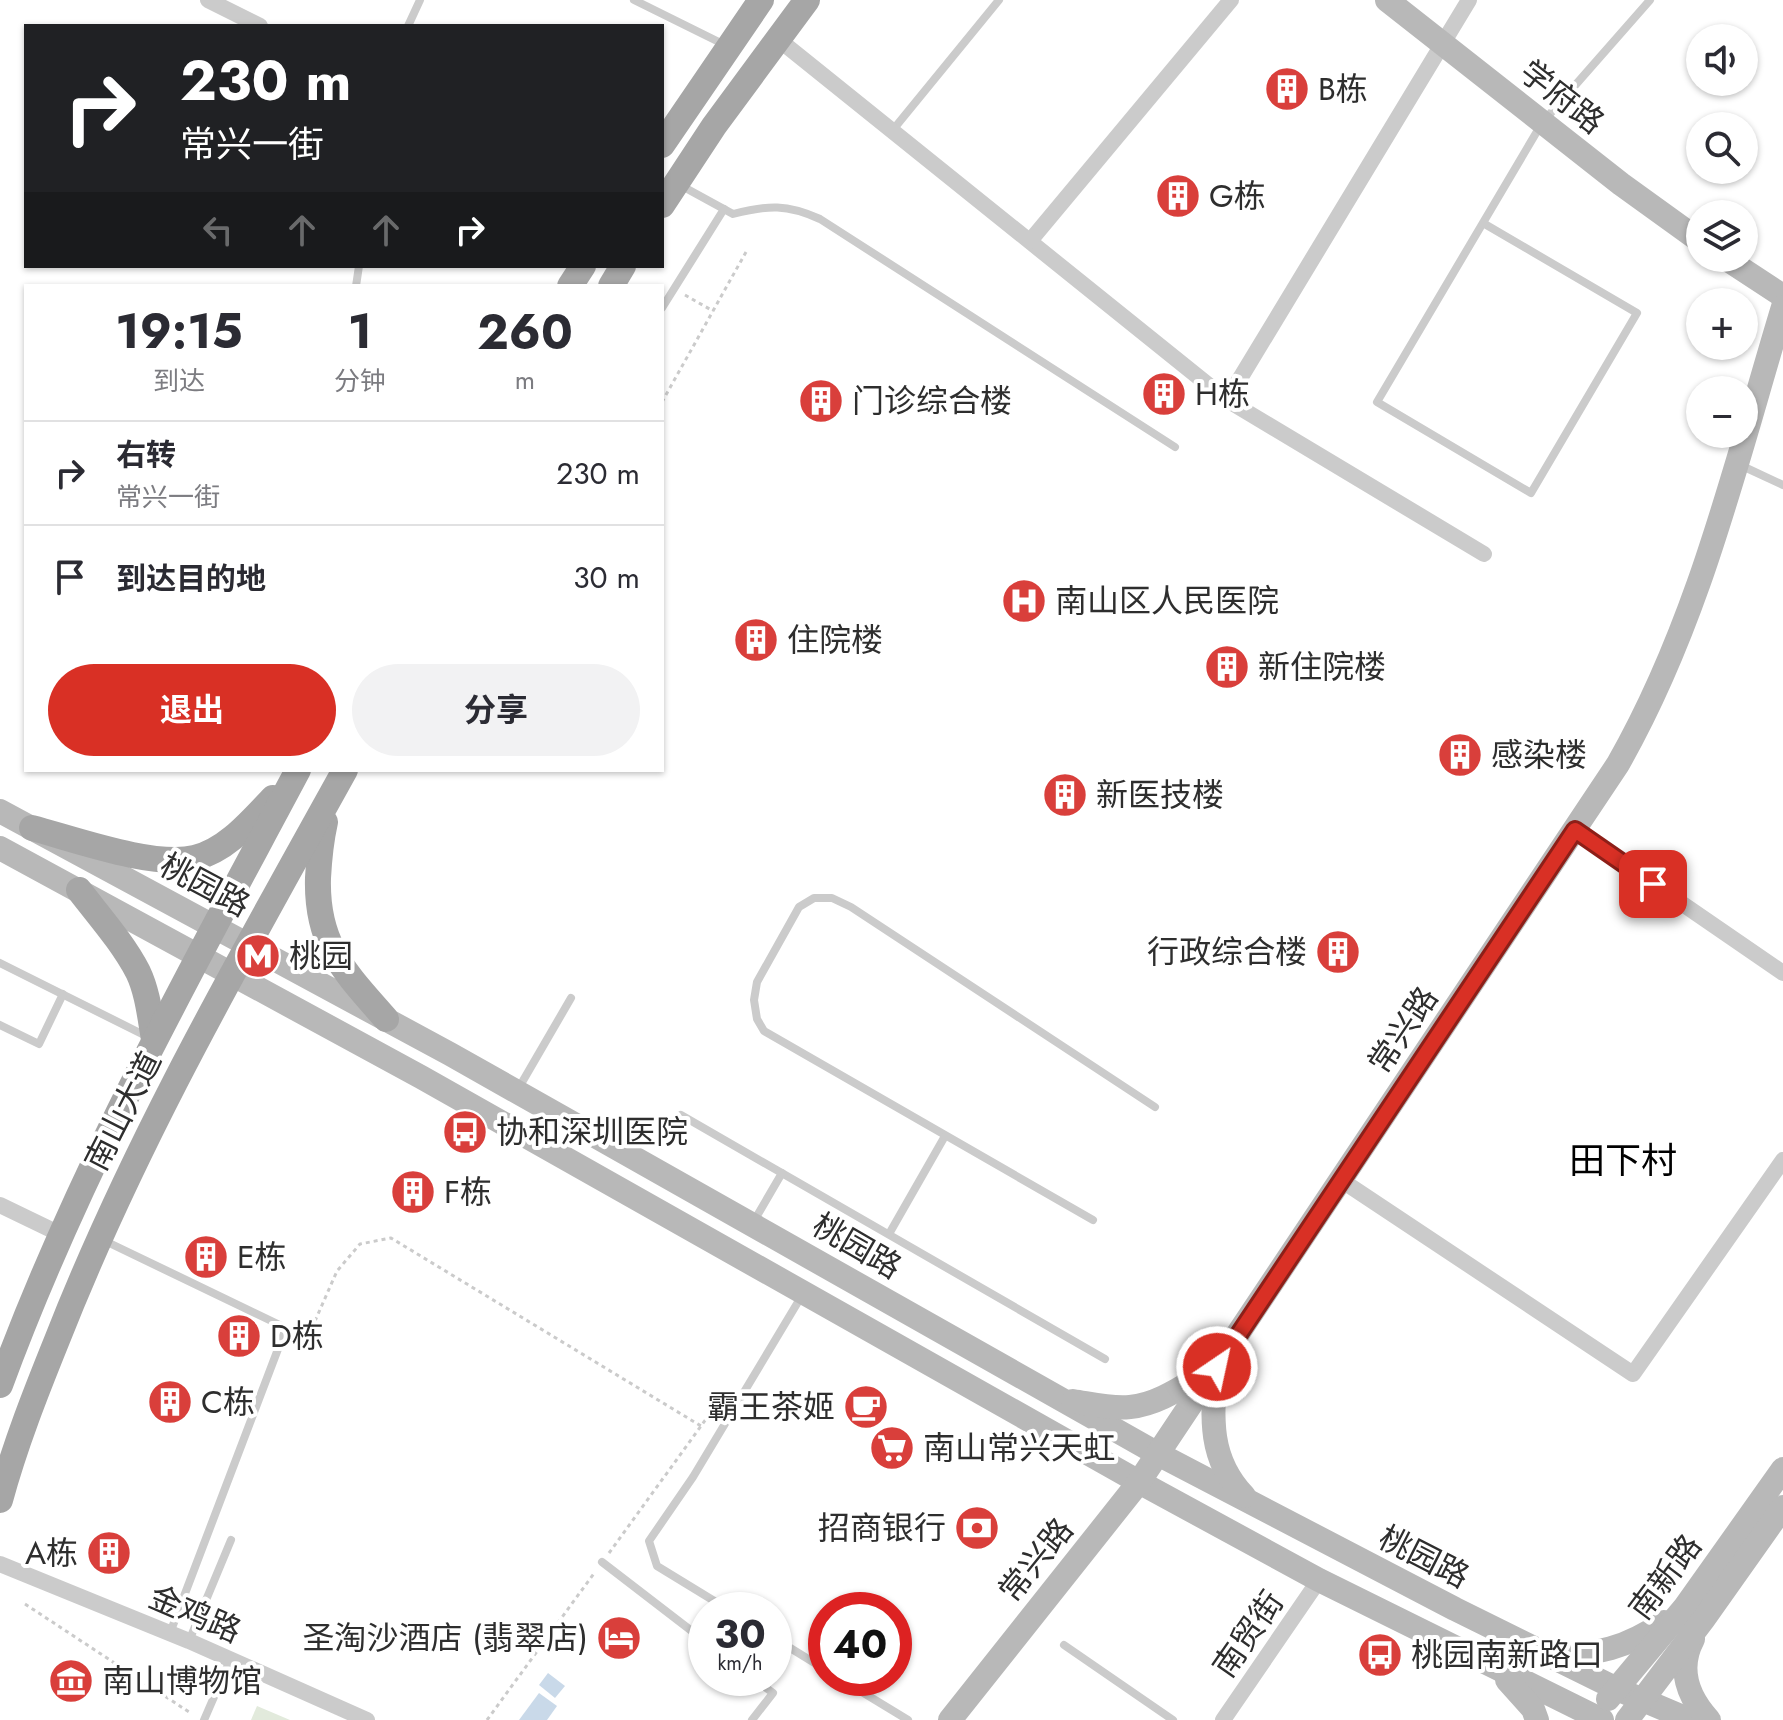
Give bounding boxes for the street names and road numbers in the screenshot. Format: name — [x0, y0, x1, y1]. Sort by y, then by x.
street label: 学府路 — [1510, 49, 1614, 145]
street label: 桃园路 — [152, 842, 258, 928]
street label: 常兴路 — [1357, 977, 1449, 1083]
street label: 南山大道 — [73, 1044, 173, 1178]
street label: 桃园路 — [804, 1202, 910, 1290]
street label: 常兴路 — [988, 1508, 1084, 1612]
street label: 桃园路 — [1371, 1515, 1477, 1599]
street label: 南新路 — [1618, 1525, 1712, 1629]
street label: 金鸡路 — [142, 1574, 248, 1654]
street label: 南贸街 — [1202, 1581, 1294, 1687]

